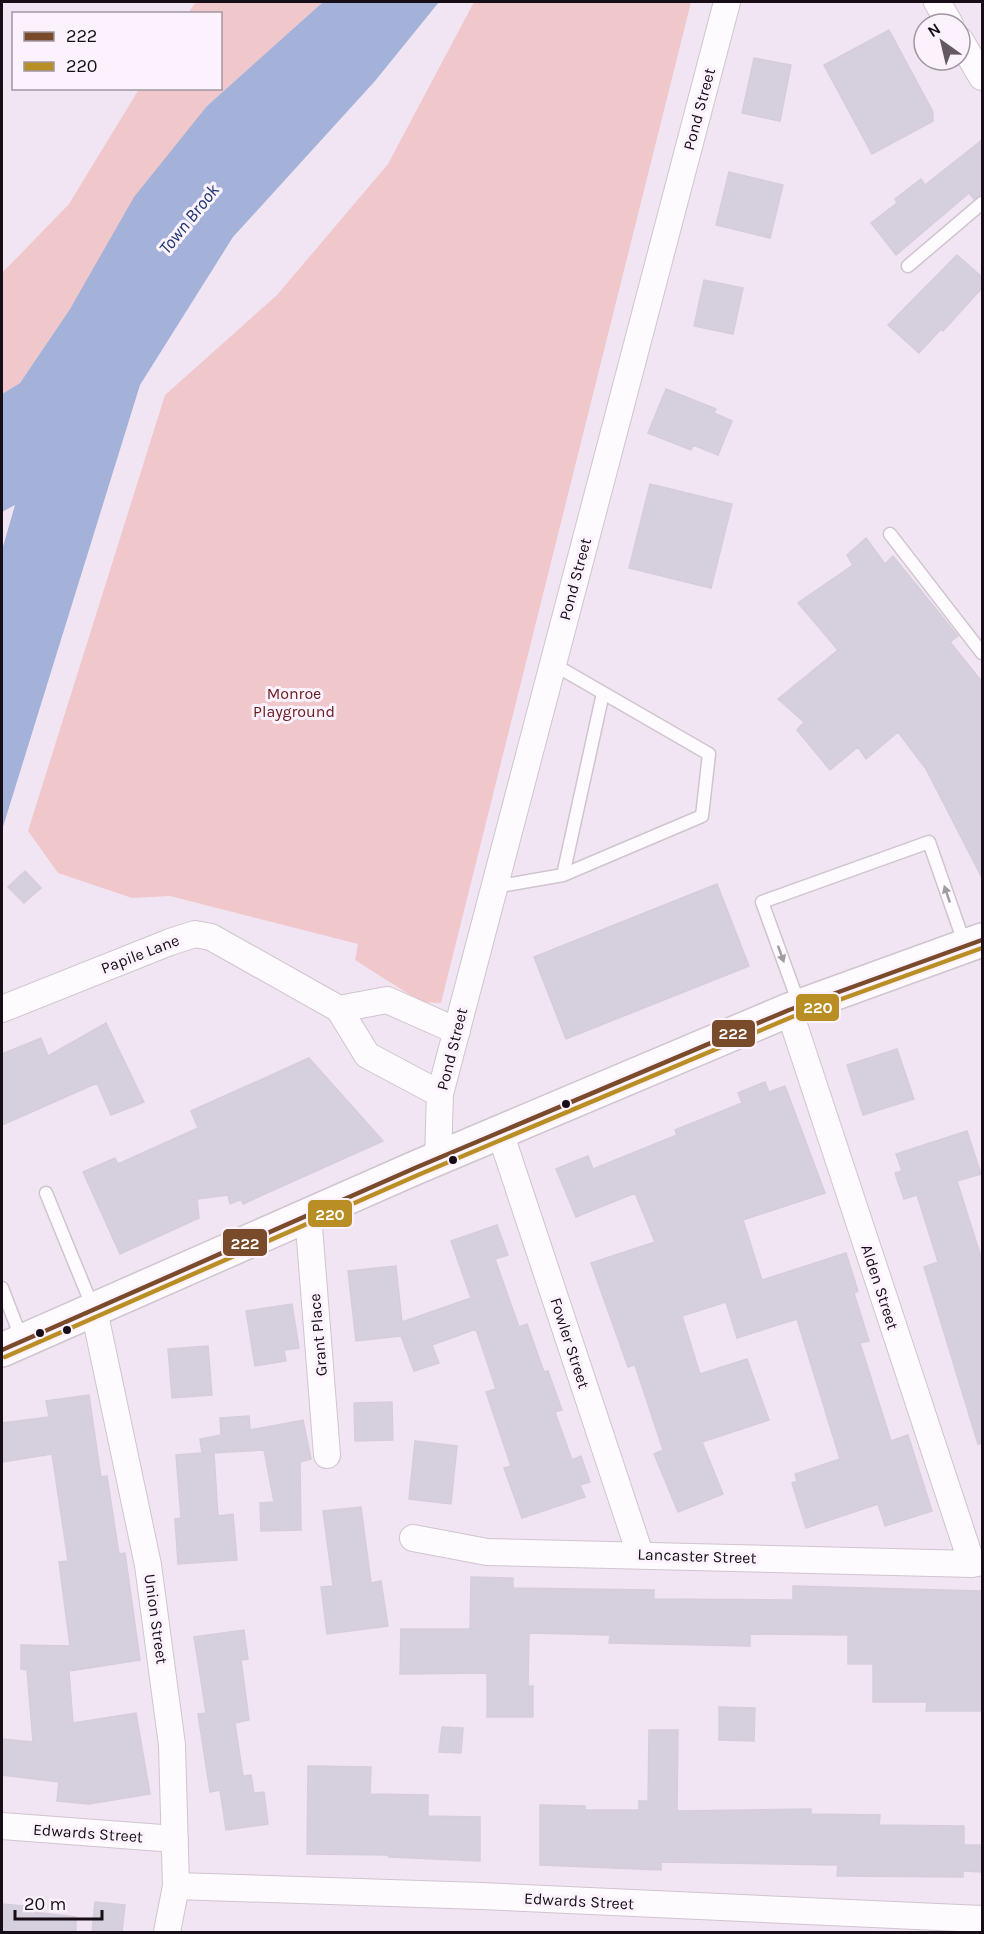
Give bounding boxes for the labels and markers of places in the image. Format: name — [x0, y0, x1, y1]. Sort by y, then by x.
unlabelled marker — [560, 1098, 572, 1110]
unlabelled marker — [447, 1154, 459, 1166]
unlabelled marker — [61, 1324, 73, 1336]
unlabelled marker — [34, 1327, 46, 1339]

